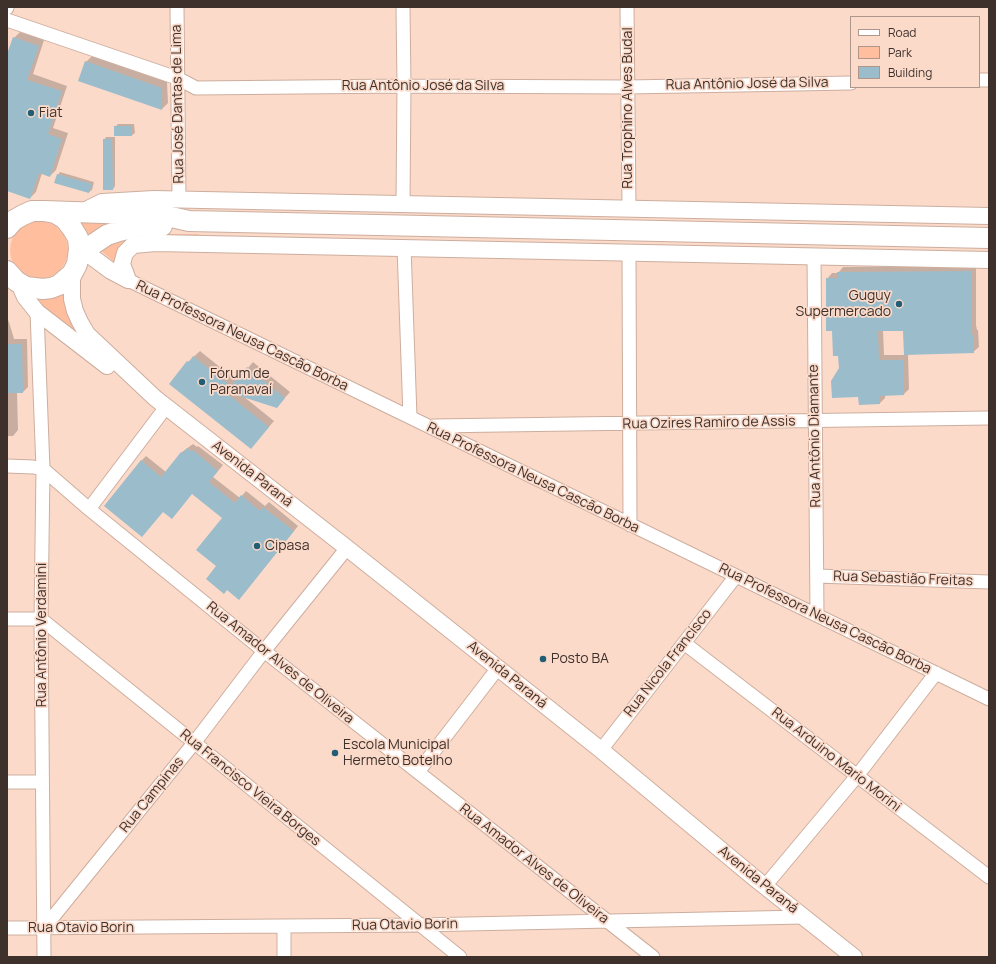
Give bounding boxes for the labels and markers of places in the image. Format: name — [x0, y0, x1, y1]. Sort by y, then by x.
place label: Fiat — [39, 105, 63, 121]
marker: Fiat — [26, 108, 36, 118]
place label: Guguy Supermercado — [796, 288, 891, 320]
marker: Guguy Supermercado — [894, 299, 904, 309]
place label: Fórum de Paranavaí — [210, 366, 272, 398]
marker: Fórum de Paranavaí — [197, 377, 207, 387]
place label: Cipasa — [265, 538, 309, 554]
marker: Cipasa — [252, 541, 262, 551]
place label: Posto BA — [551, 651, 609, 667]
marker: Posto BA — [538, 654, 548, 664]
place label: Escola Municipal Hermeto Botelho — [343, 737, 452, 770]
marker: Escola Municipal Hermeto Botelho — [330, 748, 340, 758]

